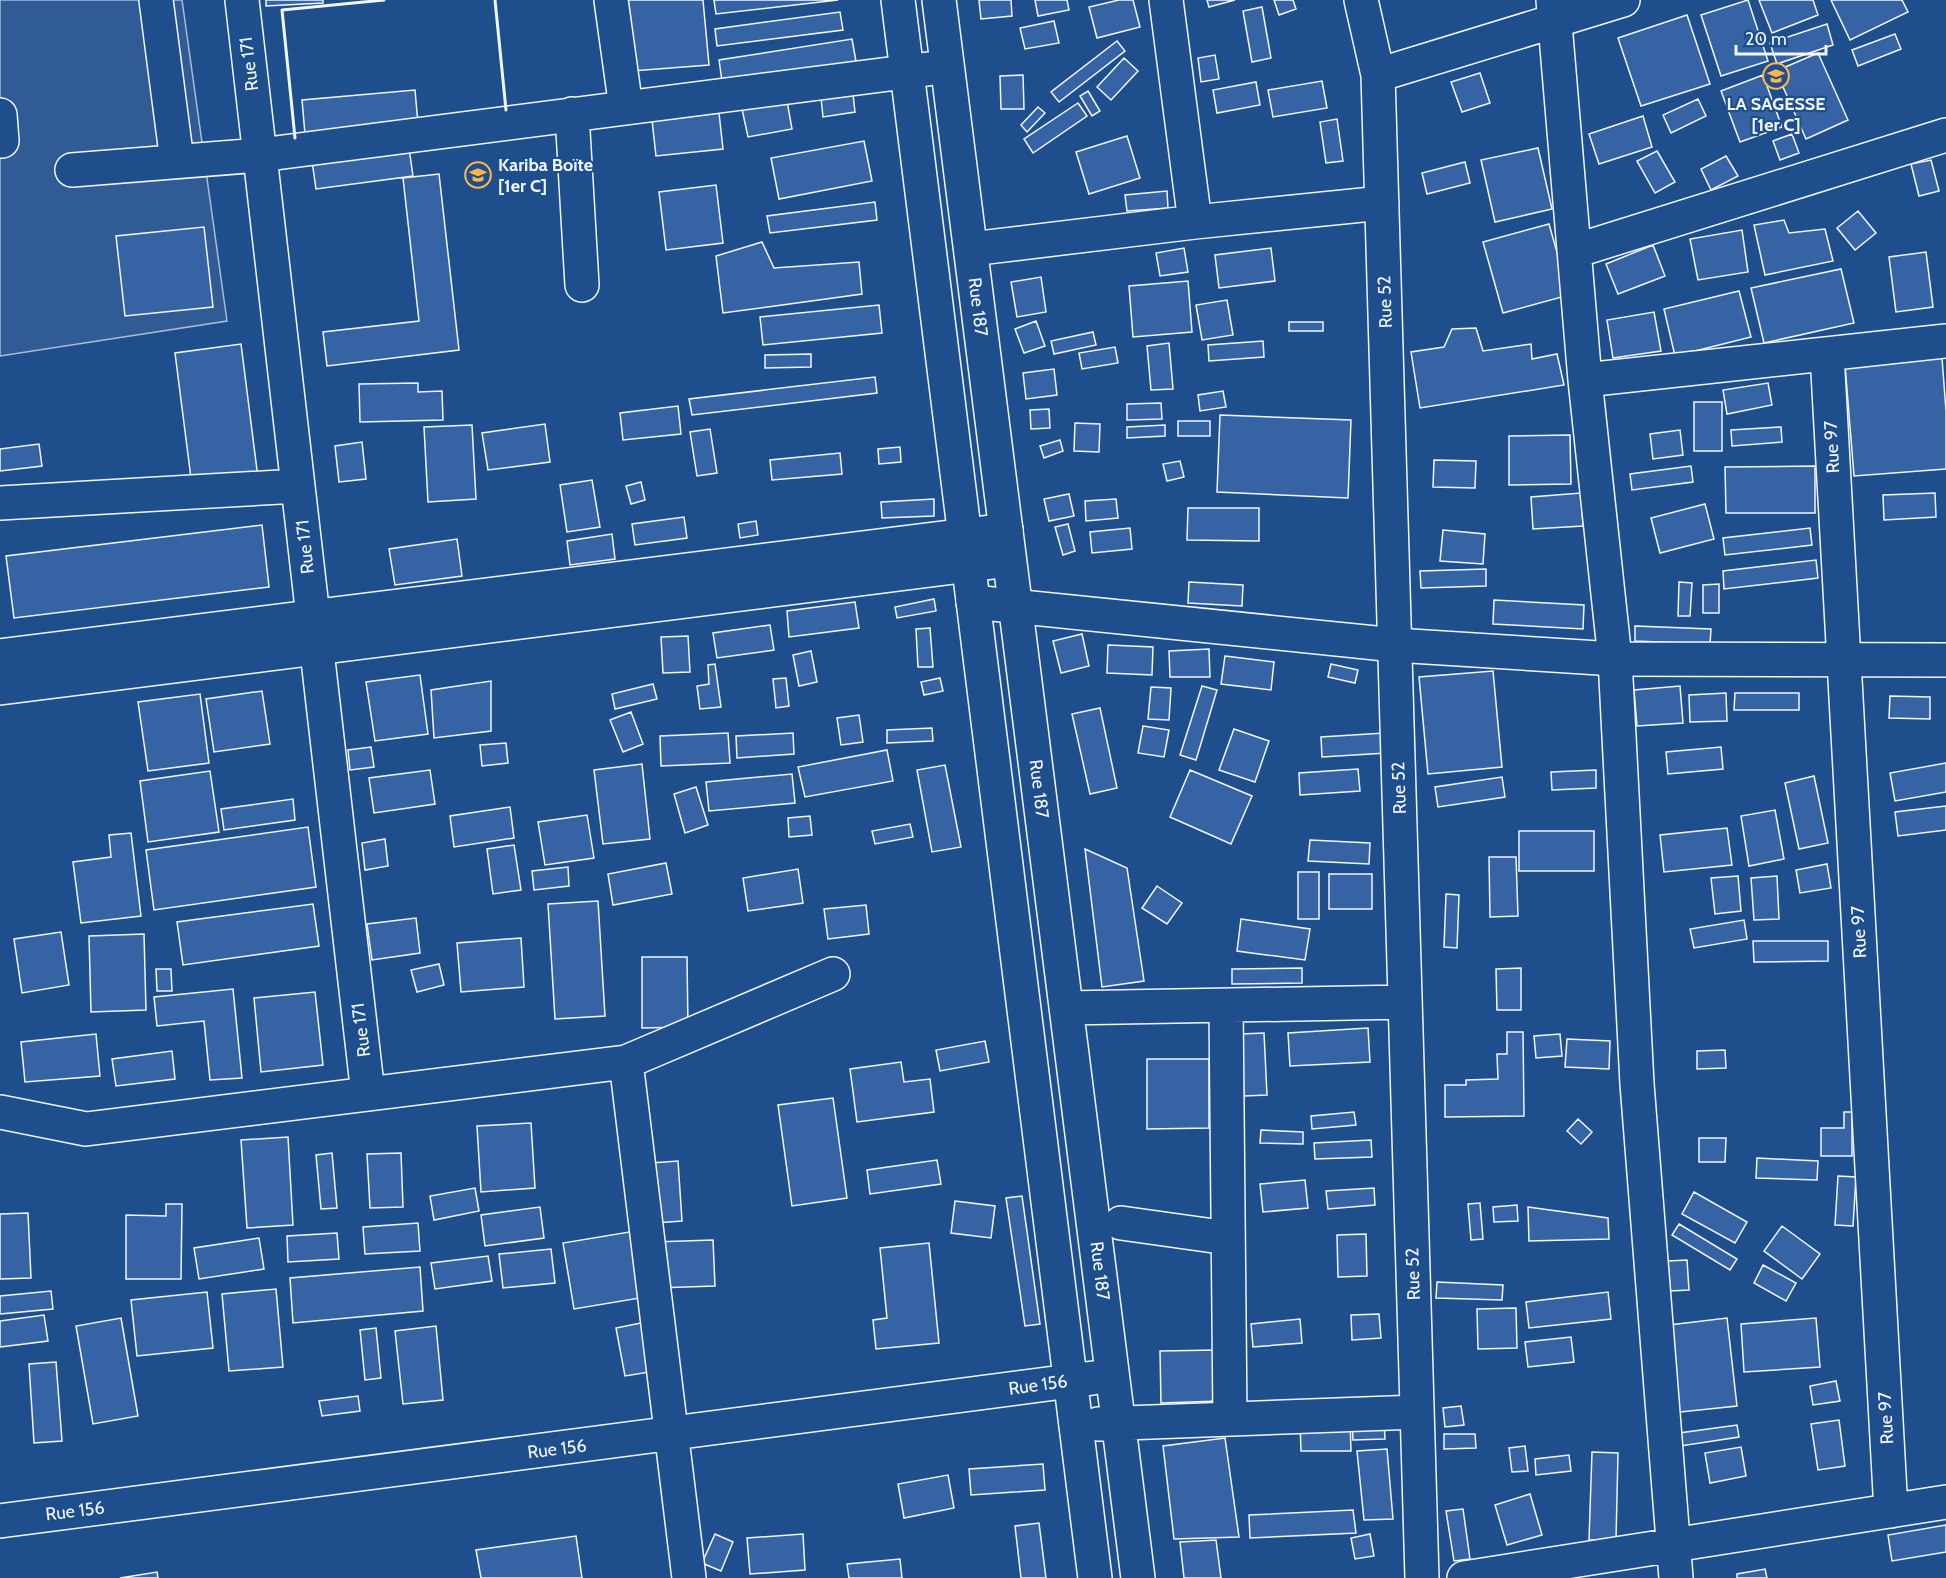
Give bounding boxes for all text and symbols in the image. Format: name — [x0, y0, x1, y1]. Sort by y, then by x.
scale bar — [1736, 18, 1826, 56]
text: 20 m — [1745, 28, 1787, 50]
street label: Rue 171 — [235, 36, 263, 92]
school or university icon: LA SAGESSE [1er C] — [1761, 61, 1791, 91]
place label: LA SAGESSE [1er C] — [1726, 93, 1826, 136]
place label: Kariba Boïte [1er C] — [498, 154, 593, 197]
school or university icon: Kariba Boïte [1er C] — [463, 160, 493, 190]
street label: Rue 52 — [1373, 275, 1397, 329]
street label: Rue 187 — [963, 276, 993, 338]
street label: Rue 97 — [1820, 420, 1844, 474]
street label: Rue 171 — [291, 519, 319, 575]
street label: Rue 187 — [1024, 758, 1054, 820]
street label: Rue 52 — [1387, 761, 1411, 815]
street label: Rue 97 — [1847, 905, 1871, 959]
street label: Rue 171 — [347, 1002, 375, 1058]
street label: Rue 187 — [1085, 1240, 1115, 1302]
street label: Rue 52 — [1401, 1247, 1425, 1301]
street label: Rue 156 — [1007, 1370, 1069, 1400]
street label: Rue 97 — [1874, 1391, 1898, 1445]
street label: Rue 156 — [526, 1434, 588, 1464]
street label: Rue 156 — [44, 1496, 106, 1526]

